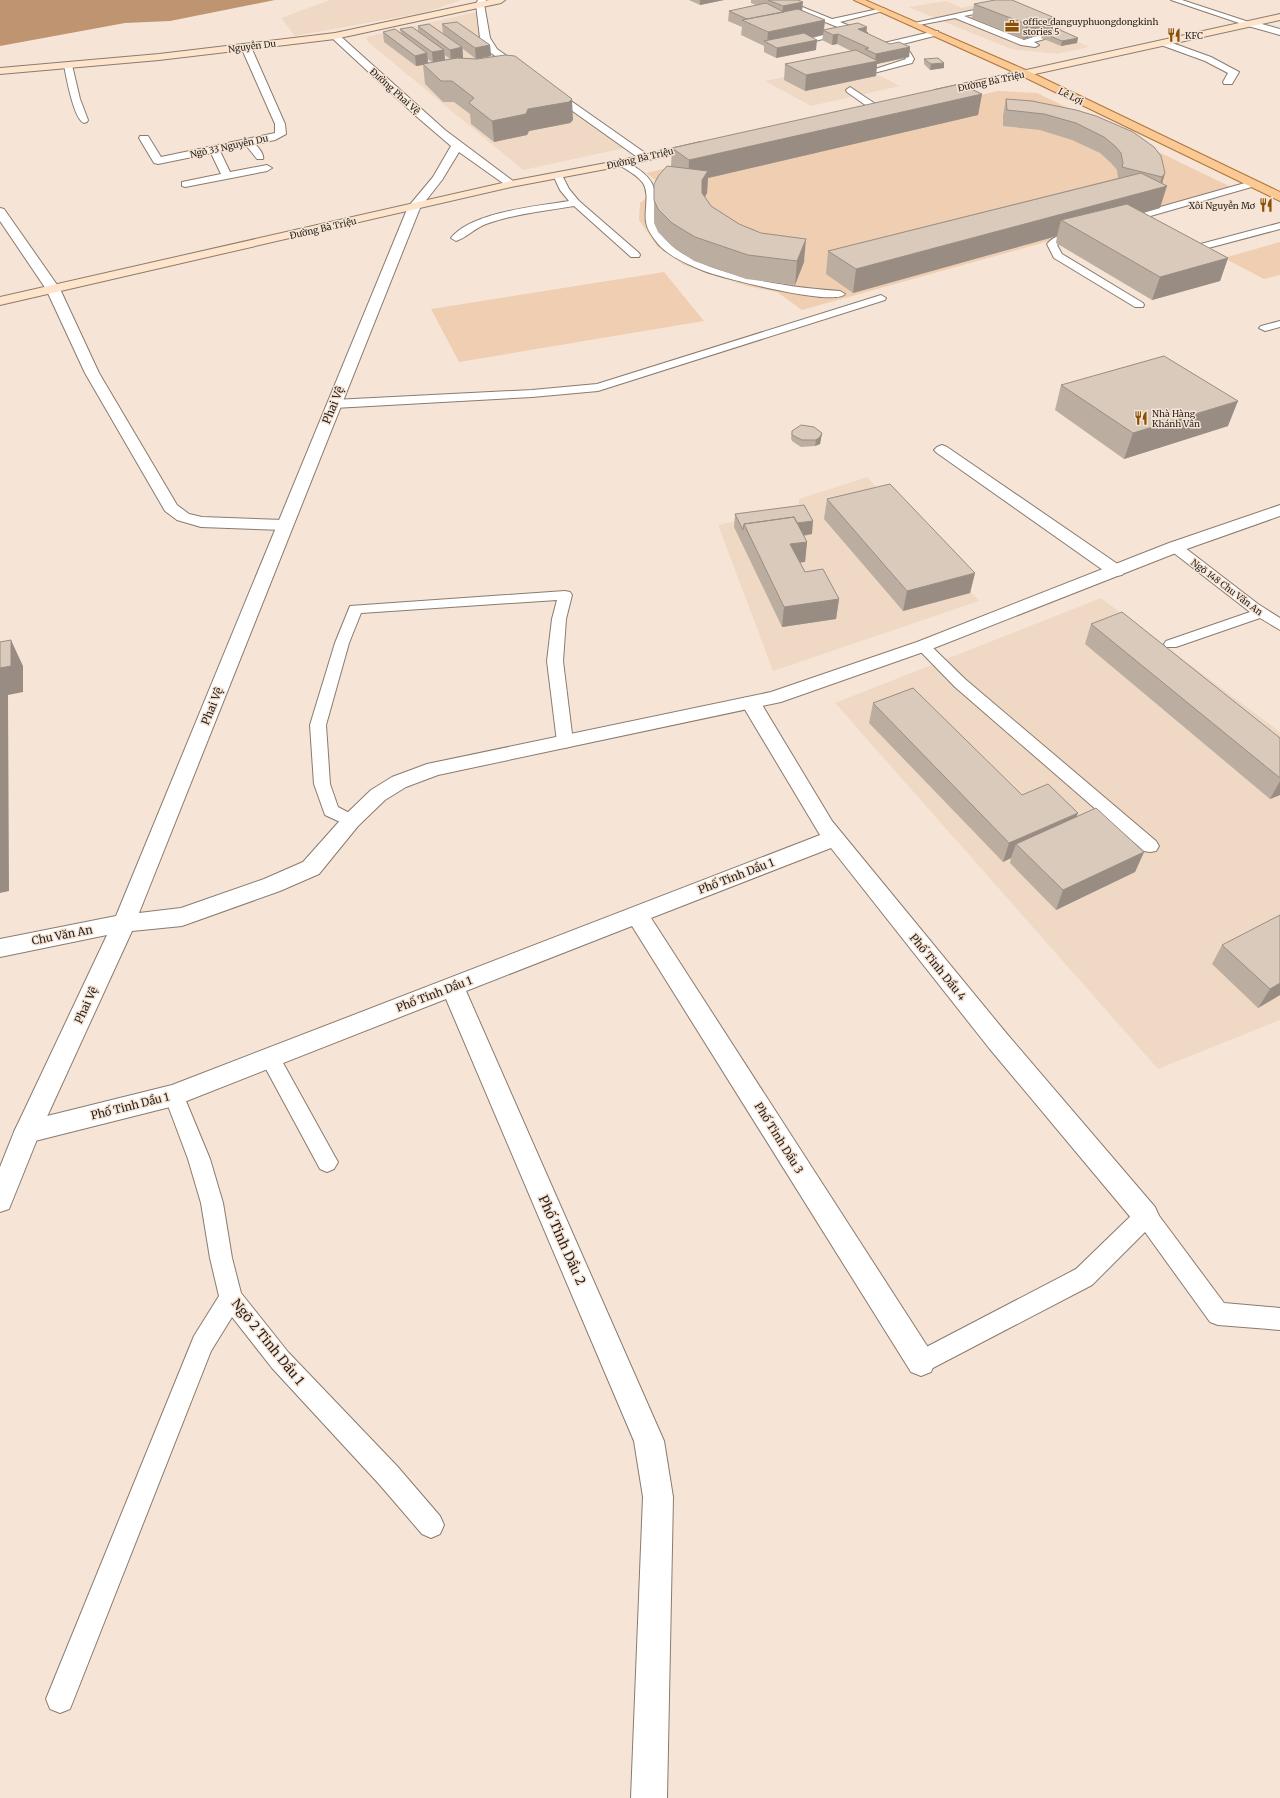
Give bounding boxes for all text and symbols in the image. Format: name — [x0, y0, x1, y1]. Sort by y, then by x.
place label: office_danguyphuongdongkinh stories 5 — [1023, 16, 1159, 37]
office icon: office_danguyphuongdongkinh stories 5 — [1004, 18, 1020, 34]
restaurant icon: KFC — [1166, 27, 1182, 43]
place label: KFC — [1185, 30, 1203, 41]
street label: Nguyễn Du — [227, 38, 277, 54]
street label: Đường Phai Vệ — [367, 66, 422, 117]
street label: Đường Bà Triệu — [957, 68, 1026, 94]
street label: Lê Lợi — [1056, 85, 1085, 108]
street label: Ngõ 33 Nguyễn Du — [189, 132, 269, 160]
street label: Đường Bà Triệu — [606, 145, 675, 172]
restaurant icon: Xôi Nguyễn Mơ — [1258, 197, 1274, 213]
place label: Xôi Nguyễn Mơ — [1189, 200, 1256, 211]
street label: Đường Bà Triệu — [289, 215, 358, 242]
street label: Phai Vệ — [319, 384, 347, 426]
place label: Nhà Hàng Khánh Vân — [1152, 408, 1200, 429]
restaurant icon: Nhà Hàng Khánh Vân — [1133, 410, 1149, 426]
street label: Ngõ 148 Chu Văn An — [1189, 557, 1265, 617]
street label: Phai Vệ — [198, 685, 226, 727]
street label: Phố Tinh Dầu 1 — [696, 855, 776, 897]
street label: Chu Văn An — [30, 922, 94, 948]
street label: Phố Tinh Dầu 4 — [907, 931, 969, 1003]
street label: Phố Tinh Dầu 1 — [394, 973, 474, 1015]
street label: Phai Vệ — [71, 984, 101, 1026]
street label: Phố Tinh Dầu 1 — [89, 1090, 171, 1122]
street label: Phố Tinh Dầu 3 — [751, 1100, 807, 1176]
street label: Phố Tinh Dầu 2 — [535, 1192, 590, 1288]
street label: Ngõ 2 Tinh Dầu 1 — [228, 1295, 308, 1389]

